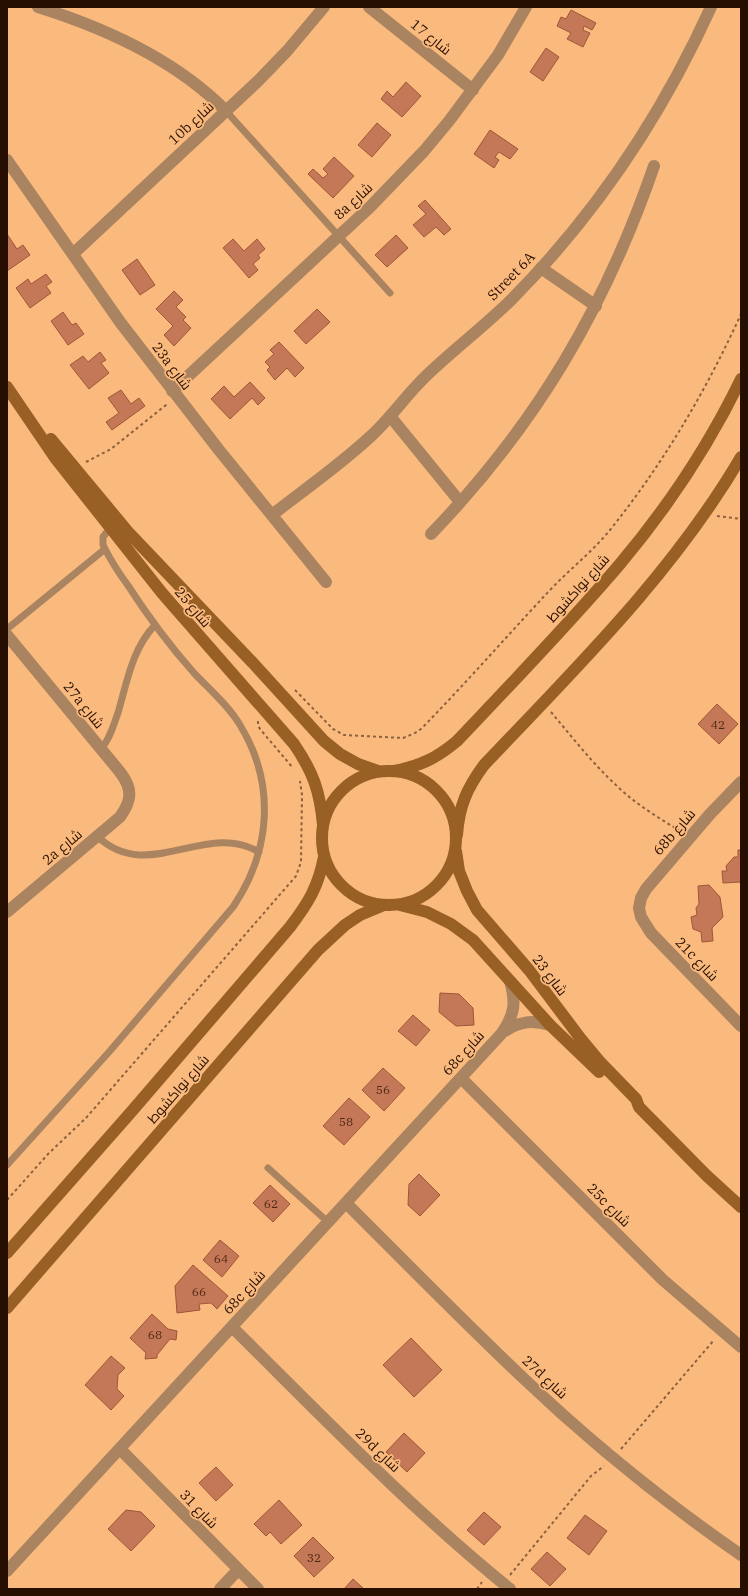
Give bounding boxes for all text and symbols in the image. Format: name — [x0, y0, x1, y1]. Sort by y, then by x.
street label: شارع 17 — [407, 15, 455, 59]
street label: 10b شارع — [165, 97, 217, 149]
street label: 8a شارع — [330, 179, 376, 223]
street label: Street 6A — [483, 248, 539, 304]
street label: 23a شارع — [148, 339, 196, 393]
street label: شارع نواكشوط — [543, 550, 613, 626]
street label: شارع 25 — [171, 583, 215, 631]
street label: 27a شارع — [60, 678, 108, 732]
house number: 42 — [711, 717, 725, 732]
street label: 68b شارع — [649, 805, 699, 859]
street label: 2a شارع — [38, 825, 86, 869]
street label: 21c شارع — [672, 933, 722, 985]
street label: شارع 23 — [529, 951, 571, 999]
street label: 68c شارع — [438, 1027, 488, 1079]
street label: شارع نواكشوط — [143, 1051, 213, 1127]
house number: 56 — [376, 1082, 390, 1097]
house number: 58 — [339, 1114, 353, 1129]
street label: 25c شارع — [583, 1179, 635, 1231]
house number: 62 — [264, 1196, 278, 1211]
house number: 64 — [214, 1251, 228, 1266]
street label: 68c شارع — [219, 1266, 269, 1318]
house number: 66 — [192, 1284, 206, 1299]
house number: 68 — [148, 1327, 162, 1342]
street label: 27d شارع — [518, 1351, 572, 1403]
street label: 29d شارع — [352, 1424, 404, 1476]
street label: شارع 31 — [176, 1486, 222, 1532]
house number: 32 — [307, 1550, 321, 1565]

